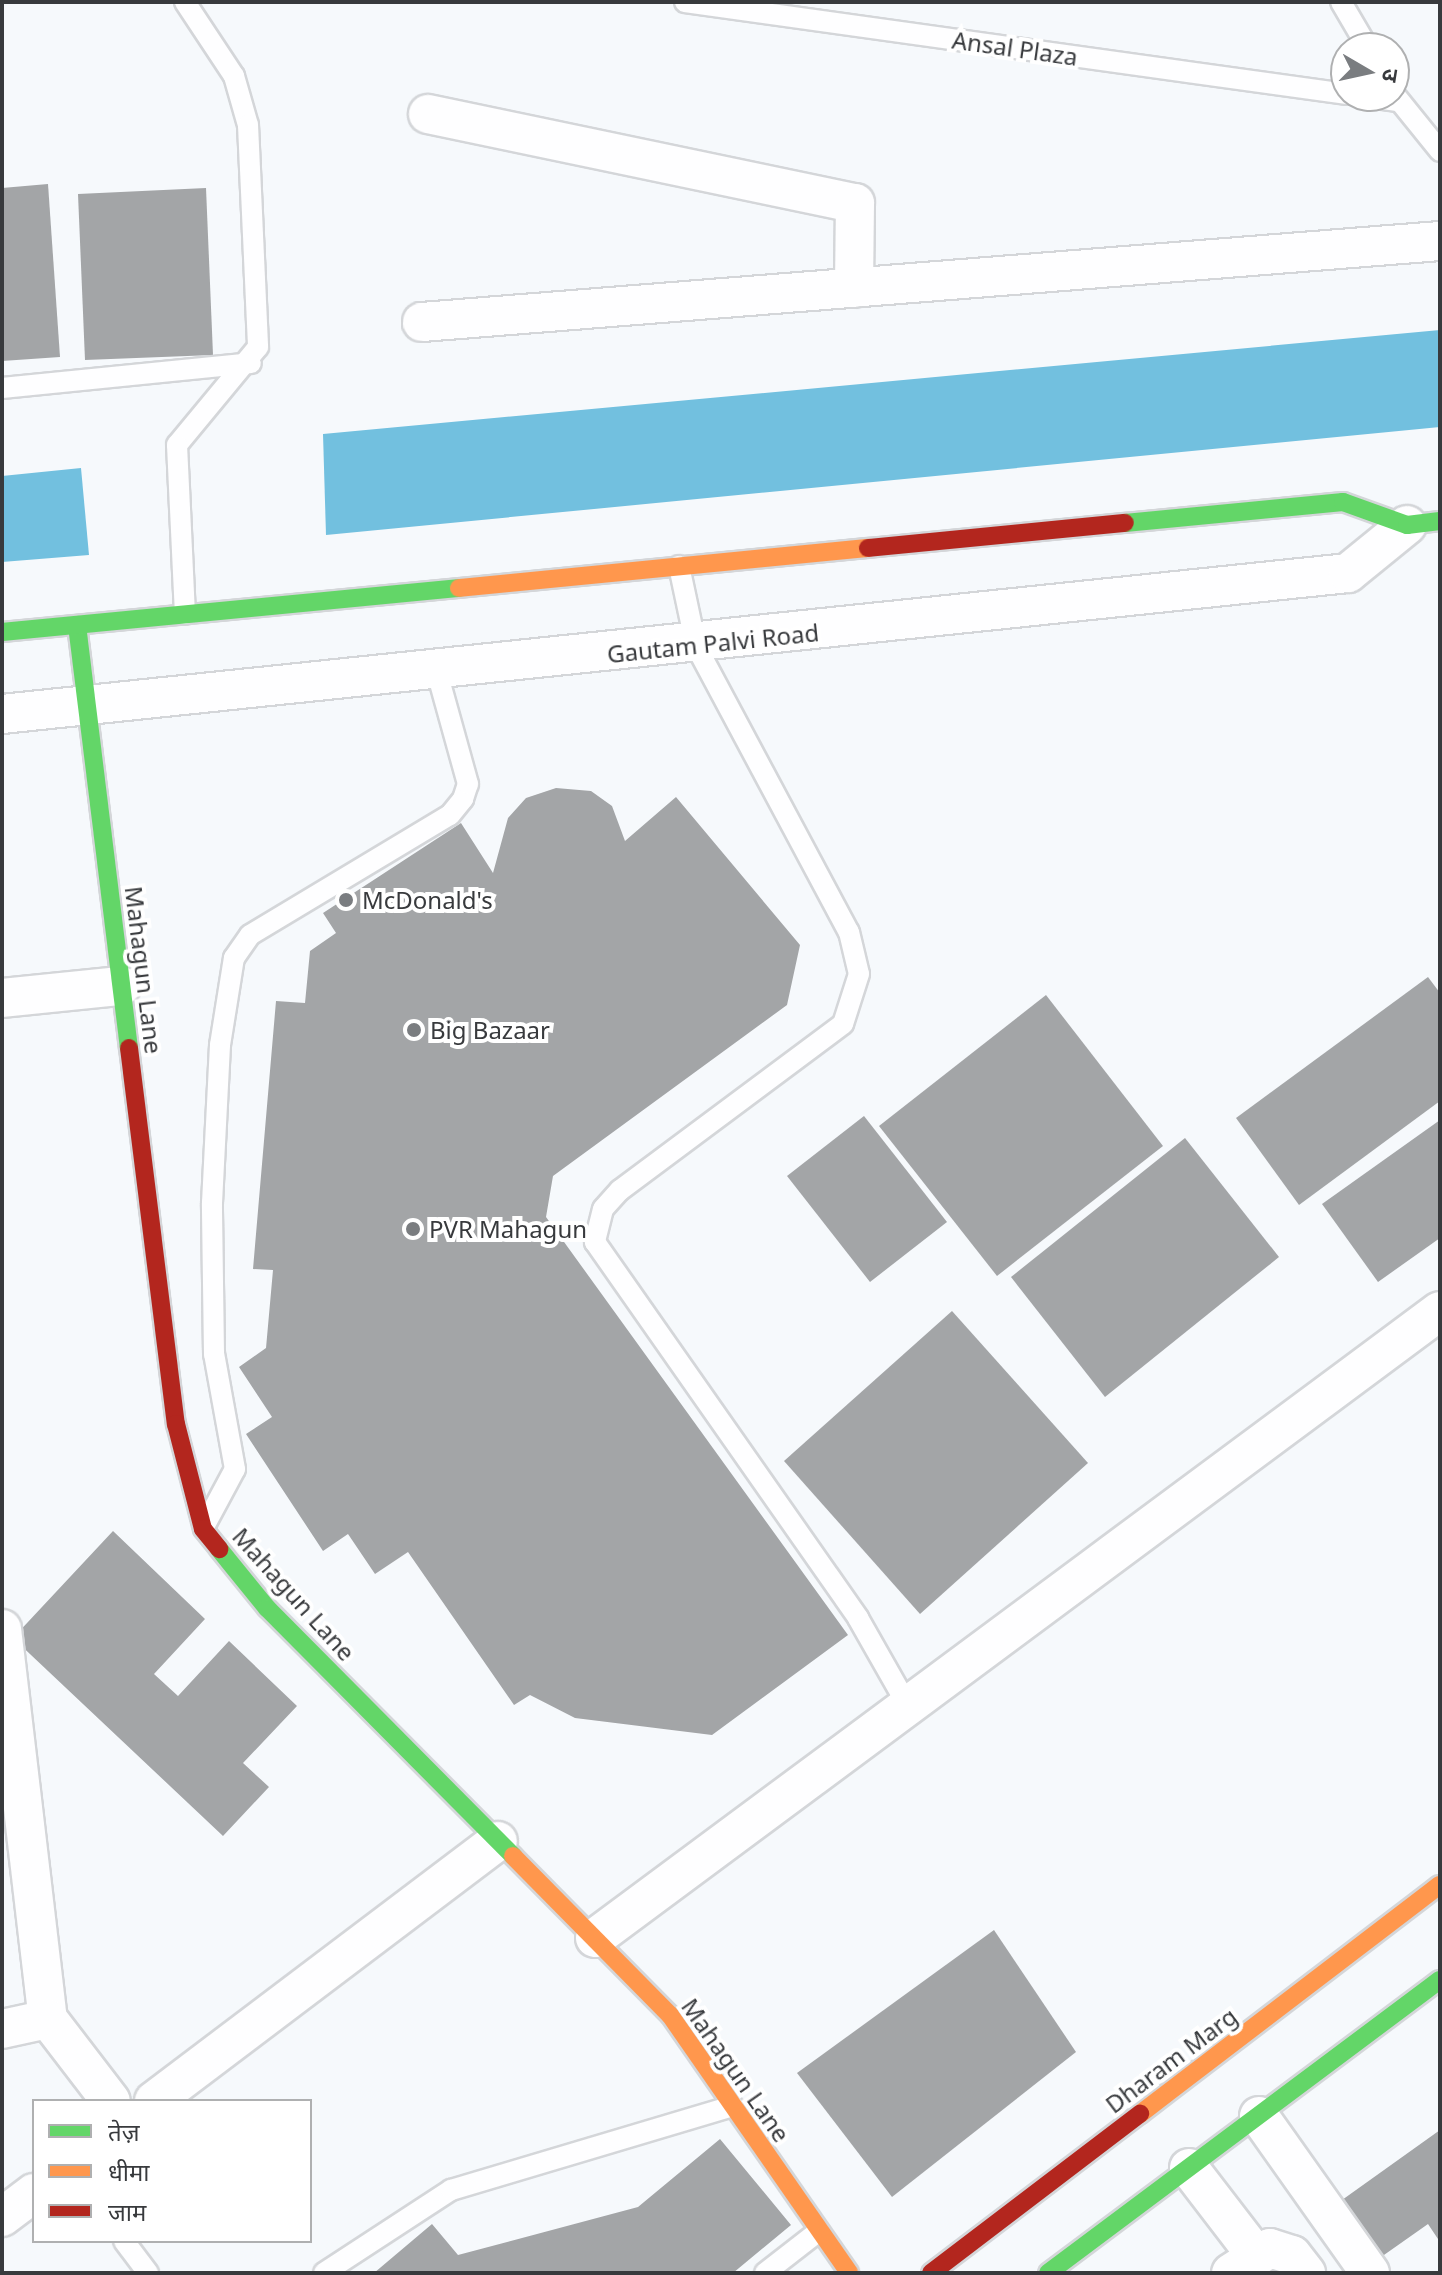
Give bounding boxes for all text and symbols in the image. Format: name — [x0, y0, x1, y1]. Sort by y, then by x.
street label: Ansal Plaza — [950, 25, 1080, 71]
north arrow — [1330, 32, 1410, 112]
text: उ — [1376, 67, 1408, 84]
street label: Gautam Palvi Road — [606, 618, 820, 668]
street label: Mahagun Lane — [119, 885, 169, 1055]
place label: McDonald's — [362, 886, 493, 914]
marker: McDonald's — [337, 891, 355, 909]
place label: Big Bazaar — [430, 1016, 550, 1044]
marker: Big Bazaar — [405, 1021, 423, 1039]
place label: PVR Mahagun — [429, 1215, 587, 1243]
marker: PVR Mahagun — [404, 1220, 422, 1238]
street label: Mahagun Lane — [227, 1522, 361, 1666]
street label: Mahagun Lane — [676, 1993, 796, 2147]
street label: Dharam Marg — [1100, 2001, 1242, 2119]
legend — [32, 2099, 312, 2243]
text: तेज़ — [108, 2115, 140, 2148]
text: धीमा — [108, 2155, 150, 2188]
text: जाम — [108, 2195, 146, 2228]

